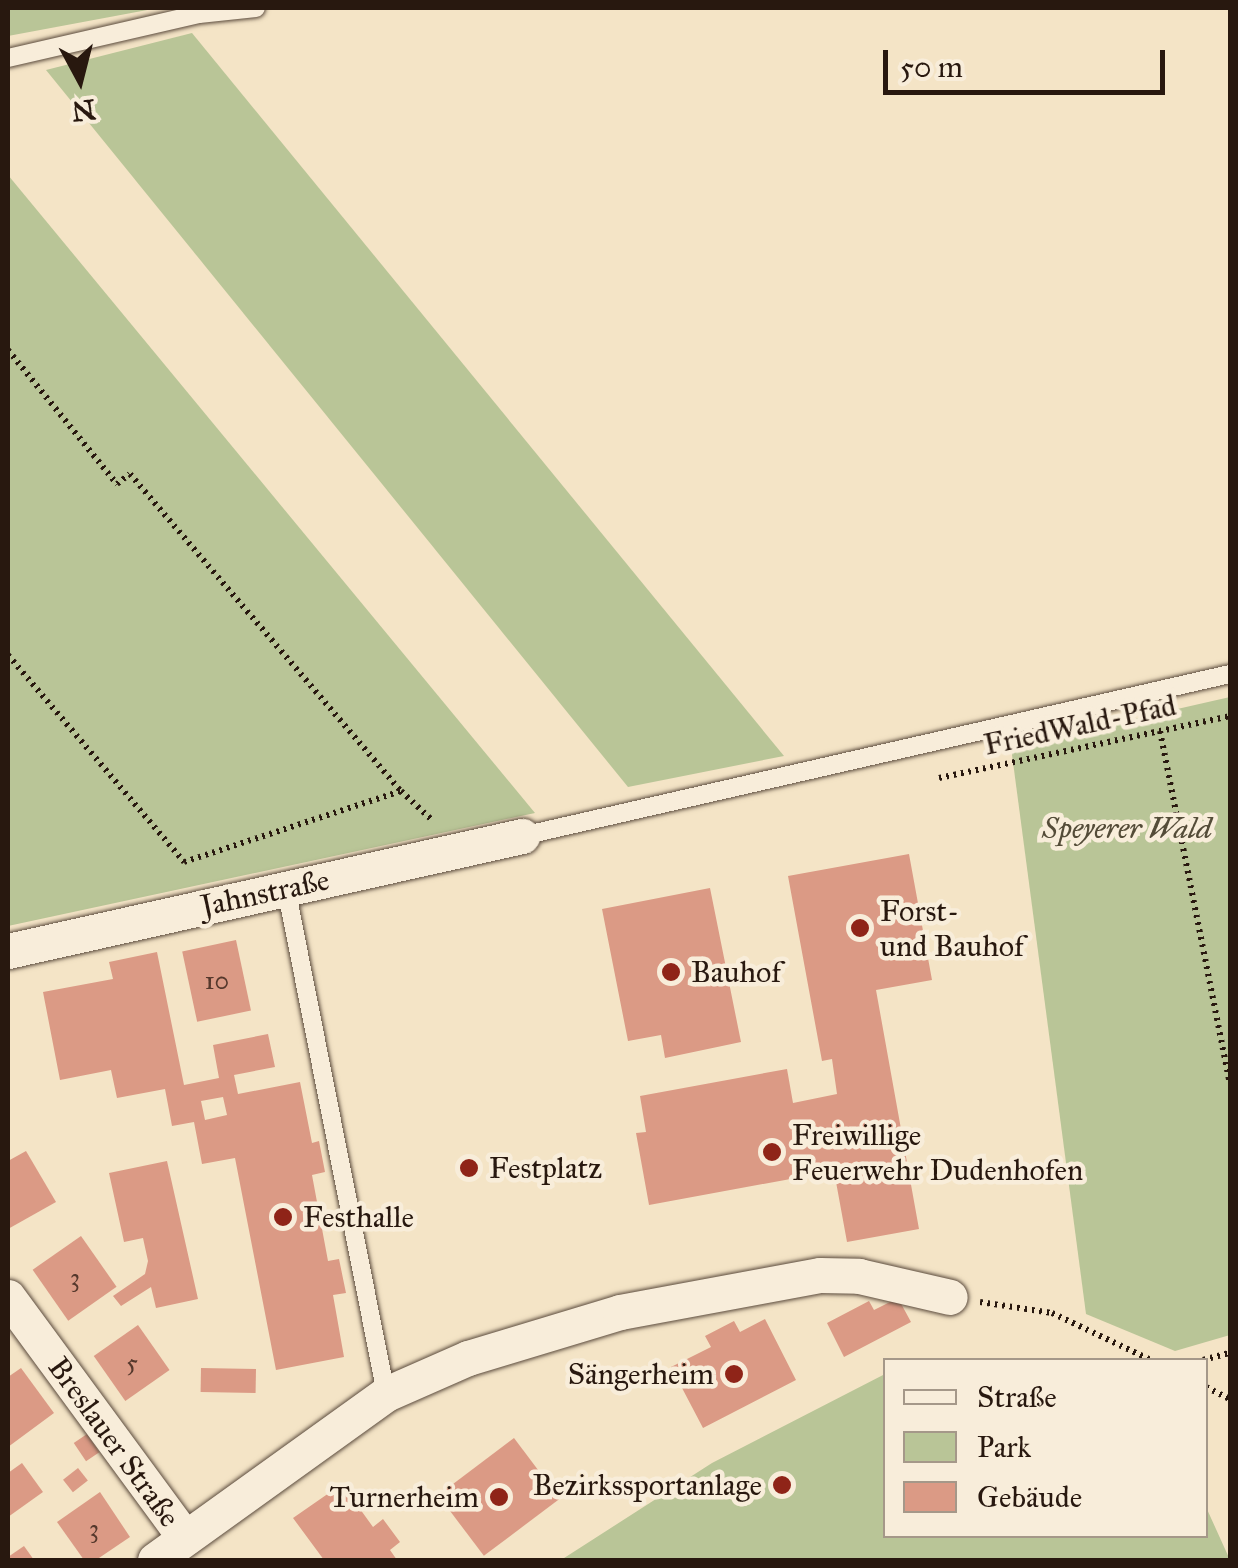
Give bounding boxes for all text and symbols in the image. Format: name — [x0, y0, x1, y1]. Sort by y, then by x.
north arrow — [30, 30, 130, 130]
scale bar — [888, 30, 1170, 92]
text: 50 m — [900, 49, 963, 85]
text: N — [70, 91, 98, 129]
street label: FriedWald-Pfad — [981, 687, 1179, 763]
park label: Speyerer Wald — [1042, 810, 1212, 846]
street label: Jahnstraße — [197, 862, 333, 924]
place label: Forst- und Bauhof — [880, 893, 1024, 964]
marker: Forst- und Bauhof — [849, 917, 871, 939]
place label: Bauhof — [691, 954, 781, 990]
marker: Bauhof — [660, 961, 682, 983]
house number: 10 — [205, 966, 229, 996]
place label: Freiwillige Feuerwehr Dudenhofen — [792, 1117, 1083, 1188]
marker: Freiwillige Feuerwehr Dudenhofen — [761, 1141, 783, 1163]
place label: Festplatz — [489, 1150, 602, 1186]
marker: Festplatz — [458, 1157, 480, 1179]
place label: Festhalle — [303, 1199, 414, 1235]
marker: Festhalle — [272, 1206, 294, 1228]
house number: 3 — [70, 1263, 80, 1293]
house number: 5 — [126, 1348, 138, 1378]
street label: Breslauer Straße — [40, 1350, 188, 1534]
place label: Sängerheim — [568, 1356, 714, 1392]
legend — [883, 1358, 1208, 1538]
marker: Sängerheim — [723, 1363, 745, 1385]
text: Straße — [977, 1379, 1057, 1415]
text: Park — [977, 1429, 1031, 1465]
place label: Bezirkssportanlage — [532, 1467, 762, 1503]
marker: Bezirkssportanlage — [771, 1474, 793, 1496]
place label: Turnerheim — [329, 1479, 479, 1515]
text: Gebäude — [977, 1479, 1082, 1515]
marker: Turnerheim — [488, 1486, 510, 1508]
house number: 3 — [89, 1514, 99, 1544]

